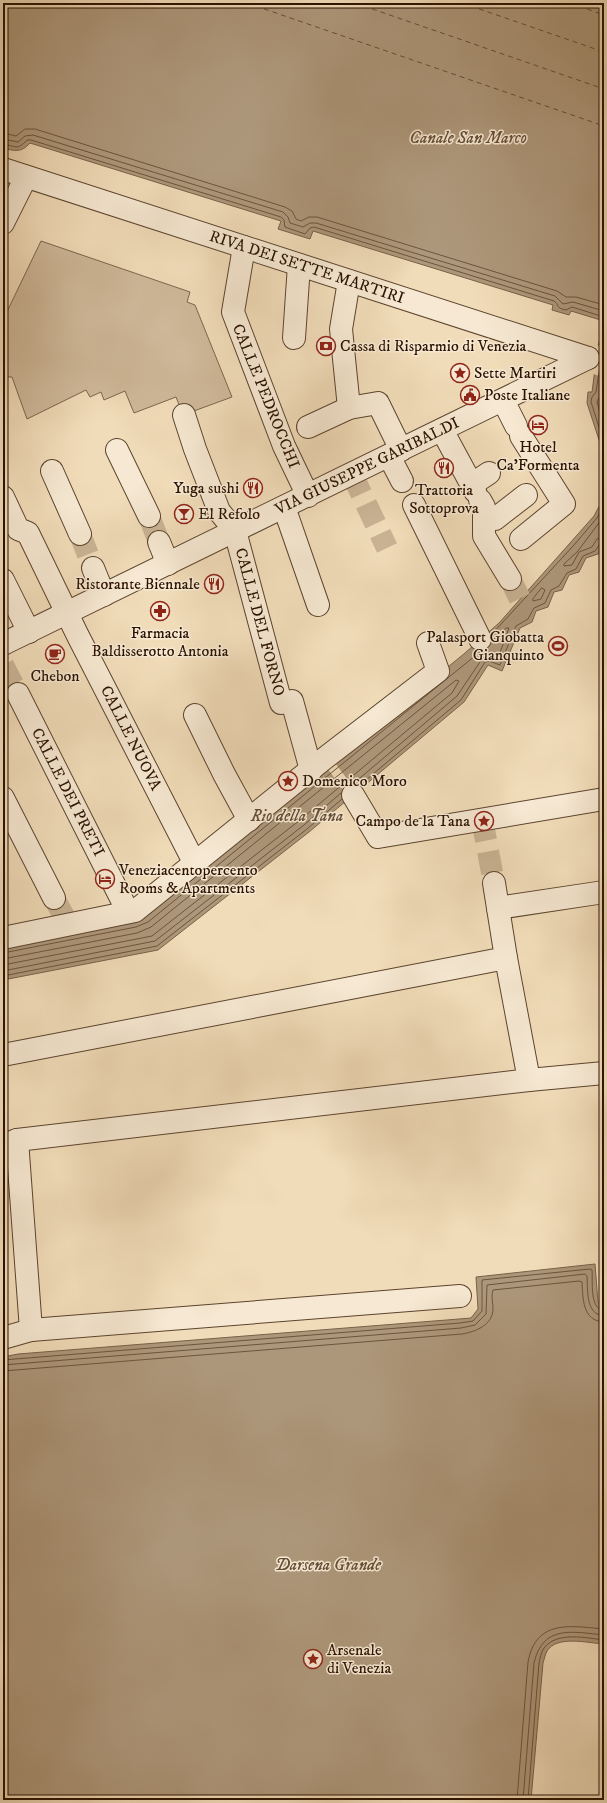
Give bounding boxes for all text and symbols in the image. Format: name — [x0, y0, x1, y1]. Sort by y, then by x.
water label: Canale San Marco — [409, 127, 527, 149]
street label: RIVA DEI SETTE MARTIRI — [207, 226, 407, 308]
street label: CALLE PEDROCCHI — [228, 321, 304, 472]
bank icon: Cassa di Risparmio di Venezia — [315, 335, 337, 357]
place label: Cassa di Risparmio di Venezia — [340, 336, 527, 356]
place icon: Sette Martiri — [449, 362, 471, 384]
place label: Sette Martiri — [474, 363, 556, 383]
public building icon: Poste Italiane — [459, 384, 481, 406]
place label: Poste Italiane — [484, 385, 571, 405]
street label: VIA GIUSEPPE GARIBALDI — [271, 412, 463, 520]
hotel icon: Hotel Ca'Formenta — [527, 414, 549, 436]
place label: Hotel Ca'Formenta — [496, 437, 580, 475]
restaurant icon: Trattoria Sottoprova — [433, 457, 455, 479]
restaurant icon: Yuga sushi — [242, 477, 264, 499]
place label: Yuga sushi — [173, 478, 239, 498]
place label: Trattoria Sottoprova — [409, 480, 479, 518]
bar icon: El Refolo — [173, 503, 195, 525]
place label: El Refolo — [198, 504, 260, 524]
street label: CALLE DEL FORNO — [231, 546, 289, 698]
restaurant icon: Ristorante Biennale — [203, 573, 225, 595]
place label: Ristorante Biennale — [75, 574, 200, 594]
pharmacy icon: Farmacia Baldisserotto Antonia — [149, 600, 171, 622]
place label: Farmacia Baldisserotto Antonia — [92, 623, 229, 661]
place label: Palasport Giobatta Gianquinto — [426, 627, 544, 665]
sports icon: Palasport Giobatta Gianquinto — [547, 635, 569, 657]
cafe icon: Chebon — [44, 643, 66, 665]
place label: Chebon — [30, 666, 80, 686]
street label: CALLE NUOVA — [96, 682, 166, 794]
street label: CALLE DEI PRETI — [27, 724, 109, 860]
place icon: Domenico Moro — [277, 770, 299, 792]
place label: Domenico Moro — [302, 771, 407, 791]
water label: Rio della Tana — [250, 805, 343, 827]
place icon: Campo de la Tana — [473, 810, 495, 832]
place label: Campo de la Tana — [356, 811, 470, 831]
place label: Veneziacentopercento Rooms & Apartments — [118, 860, 258, 898]
hotel icon: Veneziacentopercento Rooms & Apartments — [94, 868, 116, 890]
water label: Darsena Grande — [275, 1554, 382, 1576]
place label: Arsenale di Venezia — [327, 1640, 391, 1678]
place icon: Arsenale di Venezia — [302, 1648, 324, 1670]

